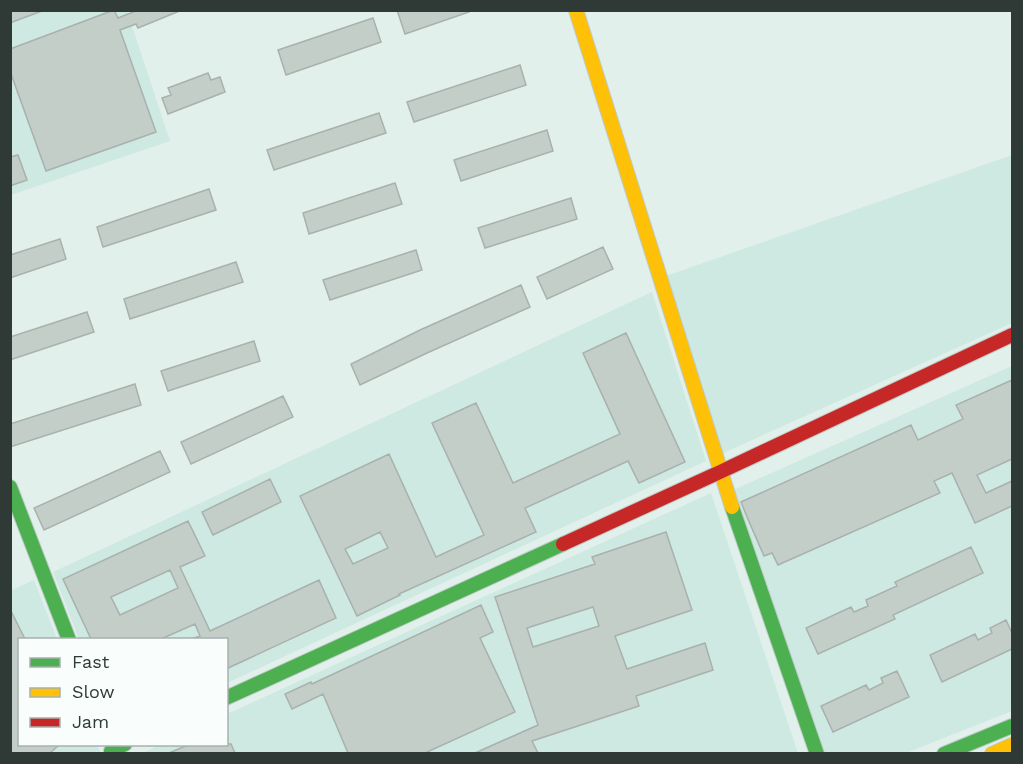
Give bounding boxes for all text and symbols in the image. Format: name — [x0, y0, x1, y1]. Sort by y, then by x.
legend — [18, 638, 228, 746]
text: Fast — [72, 651, 110, 672]
text: Slow — [72, 681, 115, 702]
text: Jam — [72, 711, 109, 732]

